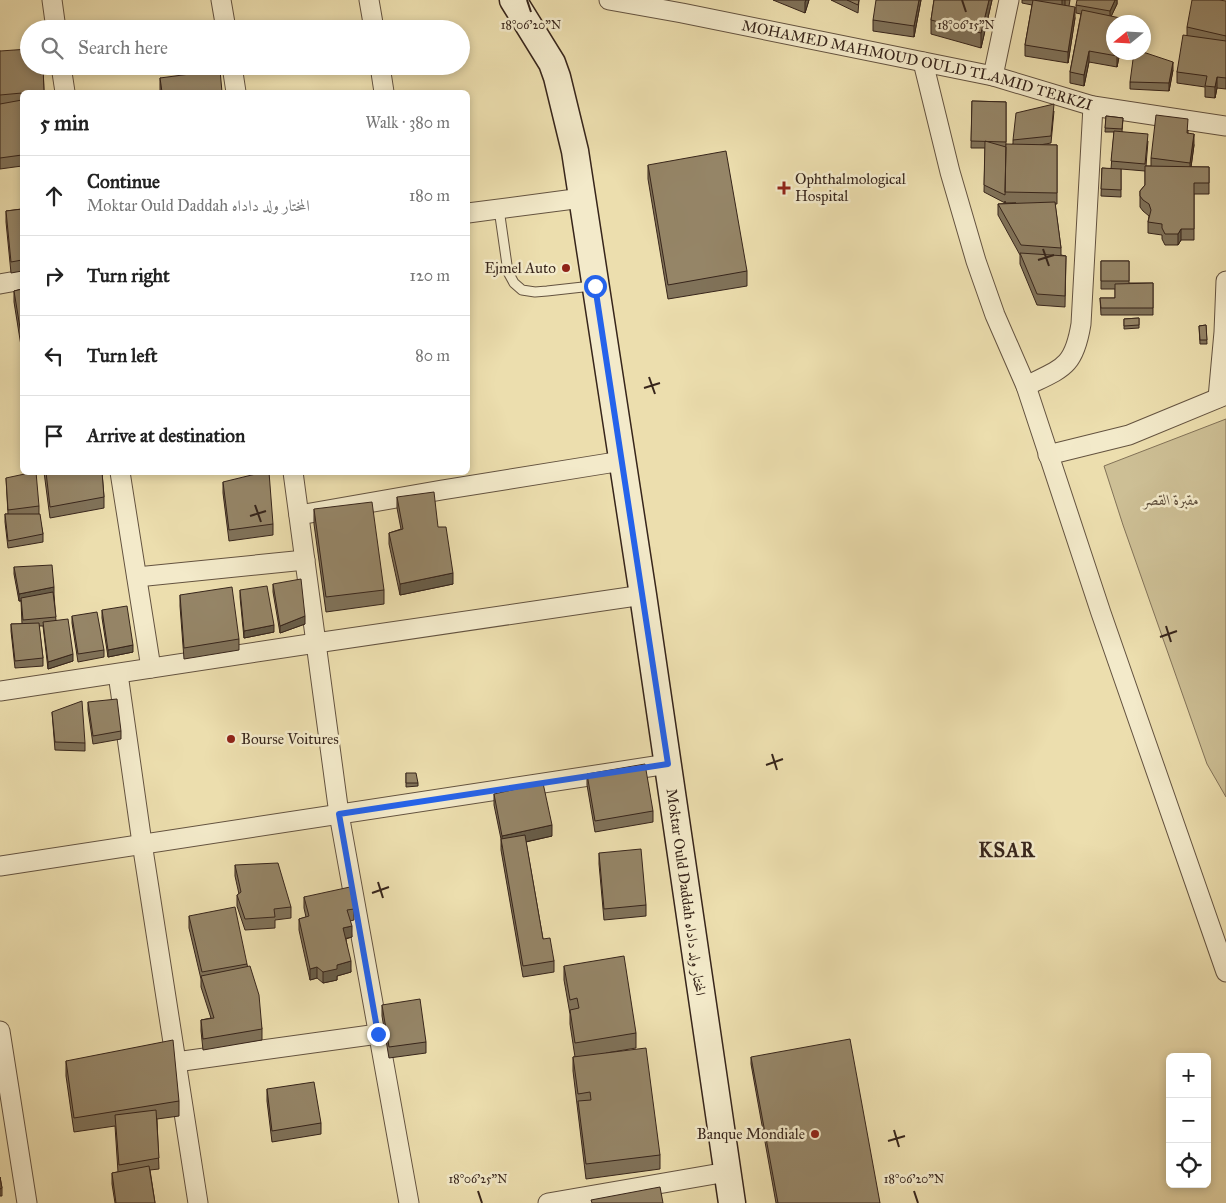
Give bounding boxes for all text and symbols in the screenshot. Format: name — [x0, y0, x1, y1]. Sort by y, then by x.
north arrow — [1106, 15, 1151, 60]
street label: MOHAMED MAHMOUD OULD TLAMID TERKZI — [740, 16, 1094, 114]
text: 18°06'20"N — [501, 18, 561, 32]
text: 18°06'15"N — [937, 18, 995, 32]
search box — [20, 20, 470, 75]
icon: search — [38, 34, 66, 62]
text: Search here — [78, 36, 168, 59]
text: 5 min — [40, 110, 89, 136]
text: Walk · 380 m — [366, 113, 450, 132]
text: Continue — [87, 170, 160, 193]
place label: Ophthalmological Hospital — [795, 170, 907, 205]
marker: Ophthalmological Hospital — [777, 181, 791, 195]
icon: ahead — [40, 182, 68, 210]
text: 180 m — [409, 186, 450, 205]
text: Moktar Ould Daddah المختار ولد داداه — [87, 196, 310, 215]
place label: Ejmel Auto — [485, 259, 556, 277]
icon: right — [40, 262, 68, 290]
marker: Ejmel Auto — [560, 262, 572, 274]
text: Turn right — [87, 264, 170, 287]
text: 120 m — [410, 266, 450, 285]
route start — [584, 275, 607, 298]
icon: left — [40, 342, 68, 370]
text: Turn left — [87, 344, 157, 367]
text: 80 m — [415, 346, 450, 365]
icon: arrive — [40, 422, 68, 450]
text: Arrive at destination — [87, 424, 245, 447]
park label: مقبرة القصر — [1142, 491, 1199, 510]
place label: Bourse Voitures — [241, 730, 339, 748]
marker: Bourse Voitures — [225, 733, 237, 745]
street label: Moktar Ould Daddah المختار ولد داداه — [663, 787, 709, 997]
district label: KSAR — [978, 838, 1036, 862]
route end — [367, 1023, 390, 1046]
map controls — [1166, 1053, 1211, 1188]
button: + — [1166, 1053, 1211, 1098]
button: − — [1166, 1098, 1211, 1143]
place label: Banque Mondiale — [697, 1125, 805, 1144]
marker: Banque Mondiale — [809, 1128, 821, 1140]
button: locate — [1166, 1143, 1211, 1188]
text: 18°06'25"N — [449, 1172, 507, 1186]
text: 18°06'20"N — [884, 1172, 944, 1186]

